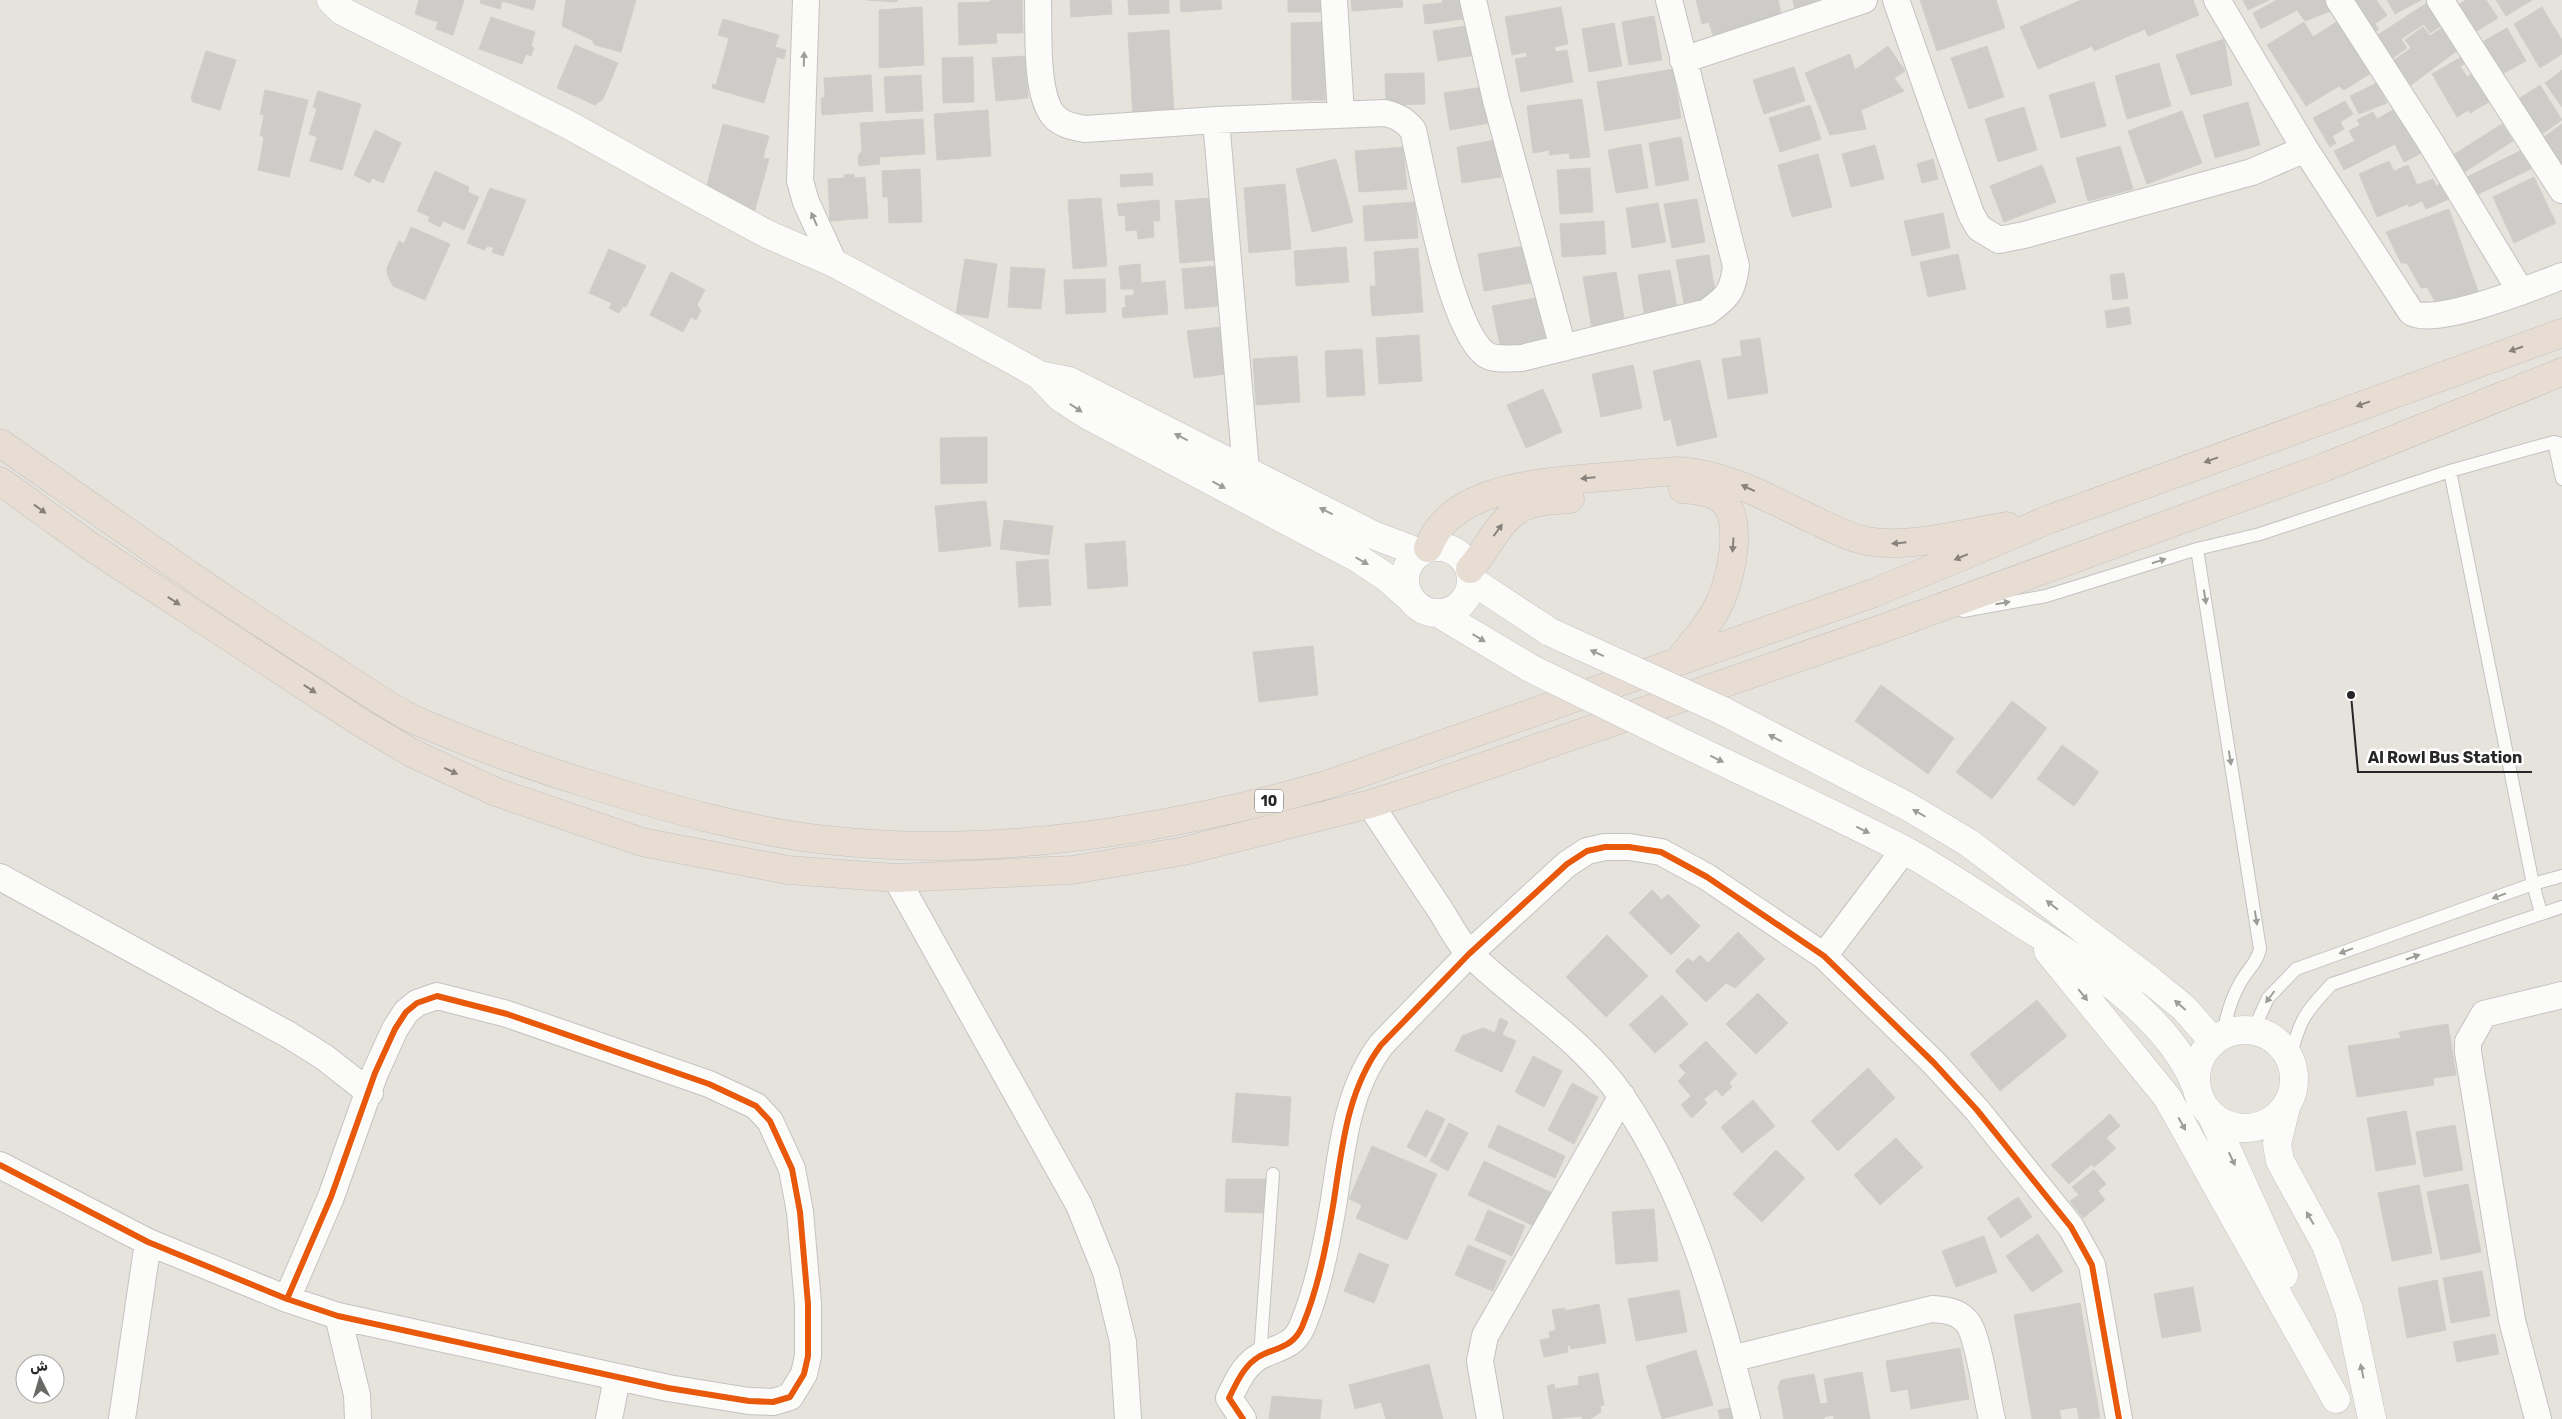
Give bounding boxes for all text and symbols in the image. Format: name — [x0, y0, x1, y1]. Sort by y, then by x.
one-way arrow — [800, 50, 808, 66]
one-way arrow — [809, 212, 817, 226]
one-way arrow — [2508, 345, 2523, 353]
one-way arrow — [2355, 400, 2370, 408]
one-way arrow — [1069, 403, 1082, 413]
one-way arrow — [1174, 433, 1188, 441]
one-way arrow — [2203, 457, 2218, 464]
one-way arrow — [1580, 475, 1596, 483]
one-way arrow — [1211, 481, 1226, 489]
one-way arrow — [1741, 484, 1755, 492]
one-way arrow — [33, 504, 46, 514]
one-way arrow — [1319, 507, 1333, 515]
one-way arrow — [1493, 523, 1503, 537]
one-way arrow — [1729, 537, 1737, 553]
one-way arrow — [1890, 539, 1906, 547]
one-way arrow — [1954, 553, 1968, 561]
one-way arrow — [2152, 556, 2167, 564]
one-way arrow — [1355, 557, 1368, 566]
one-way arrow — [2201, 589, 2209, 605]
one-way arrow — [167, 596, 181, 605]
one-way arrow — [1995, 599, 2011, 607]
one-way arrow — [1473, 633, 1486, 642]
one-way arrow — [1590, 649, 1604, 657]
one-way arrow — [303, 685, 317, 694]
one-way arrow — [1768, 734, 1782, 742]
callout: Al Rowl Bus Station — [2358, 741, 2532, 772]
text: Al Rowl Bus Station — [2368, 748, 2522, 767]
one-way arrow — [2227, 750, 2235, 766]
one-way arrow — [1710, 755, 1724, 763]
one-way arrow — [443, 766, 458, 775]
road number: 10 — [1255, 789, 1283, 812]
one-way arrow — [1912, 809, 1925, 818]
one-way arrow — [1856, 827, 1870, 835]
one-way arrow — [2491, 892, 2506, 900]
one-way arrow — [2046, 900, 2059, 911]
one-way arrow — [2252, 910, 2260, 926]
one-way arrow — [2338, 947, 2353, 955]
one-way arrow — [2406, 952, 2421, 960]
one-way arrow — [2078, 988, 2089, 1001]
one-way arrow — [2265, 990, 2275, 1004]
one-way arrow — [2174, 1000, 2187, 1011]
one-way arrow — [2177, 1117, 2186, 1130]
one-way arrow — [2228, 1152, 2236, 1166]
one-way arrow — [2306, 1212, 2315, 1225]
north arrow — [15, 1354, 65, 1404]
text: ش — [29, 1357, 49, 1376]
one-way arrow — [2358, 1364, 2366, 1379]

